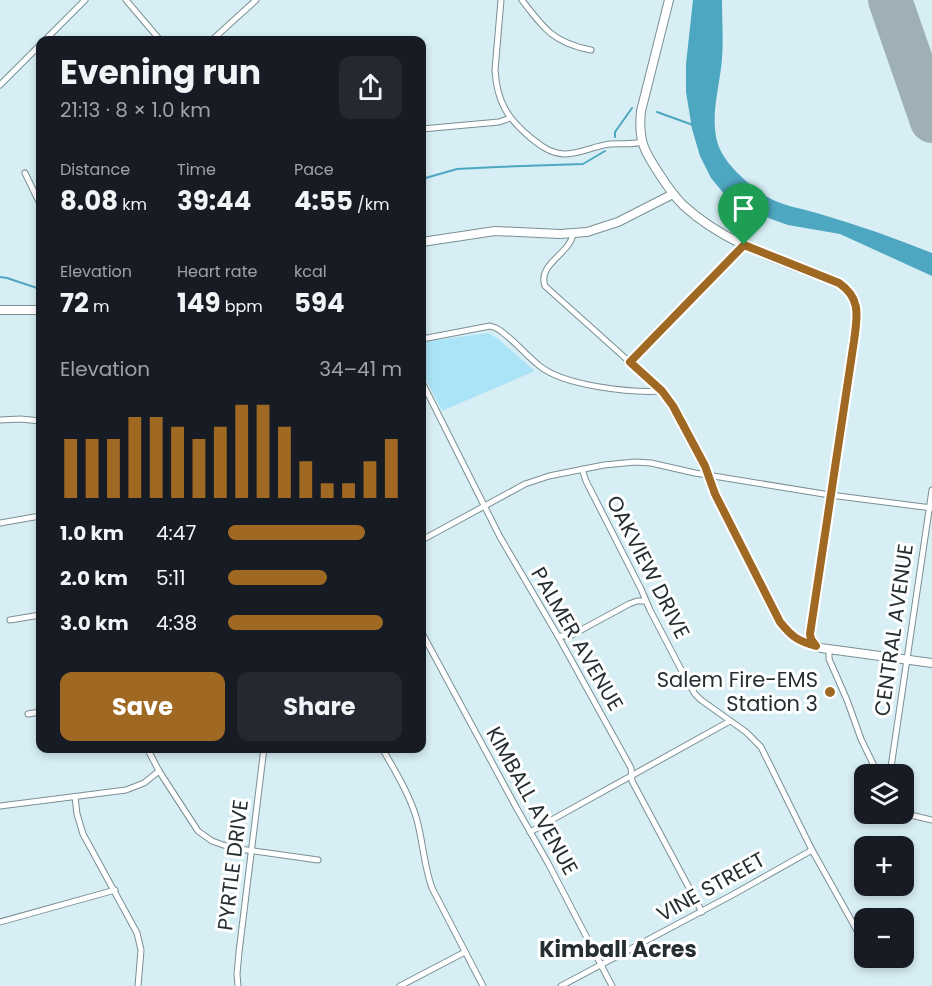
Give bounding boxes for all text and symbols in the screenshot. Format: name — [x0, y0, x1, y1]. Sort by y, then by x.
text: Evening run — [60, 49, 261, 96]
button: share — [339, 56, 402, 119]
text: 21:13 · 8 × 1.0 km — [60, 96, 211, 124]
text: Distance — [60, 158, 130, 181]
text: Time — [177, 158, 216, 181]
text: Pace — [294, 158, 334, 181]
text: 8.08 — [60, 183, 118, 219]
text: 39:44 — [177, 183, 251, 219]
text: 4:55 — [294, 183, 353, 219]
pin — [718, 183, 769, 245]
icon: arrive — [727, 192, 760, 225]
text: km — [118, 193, 147, 216]
text: /km — [353, 193, 389, 216]
text: Elevation — [60, 260, 132, 283]
text: Heart rate — [177, 260, 257, 283]
text: kcal — [294, 260, 327, 283]
text: 72 — [60, 285, 89, 321]
text: 149 — [177, 285, 220, 321]
text: 594 — [294, 285, 345, 321]
text: m — [89, 295, 110, 318]
text: bpm — [220, 295, 263, 318]
text: Elevation — [60, 355, 150, 383]
text: 34–41 m — [319, 355, 402, 383]
street label: OAKVIEW DRIVE — [600, 490, 697, 643]
text: 1.0 km — [60, 519, 124, 547]
text: 4:47 — [156, 519, 196, 547]
street label: CENTRAL AVENUE — [867, 542, 920, 718]
street label: PALMER AVENUE — [525, 562, 630, 716]
text: 2.0 km — [60, 564, 128, 592]
text: 5:11 — [156, 564, 186, 592]
text: 3.0 km — [60, 609, 129, 637]
text: 4:38 — [156, 609, 197, 637]
place label: Salem Fire-EMS Station 3 — [657, 665, 818, 718]
button: Save — [60, 672, 225, 741]
button: Share — [237, 672, 402, 741]
marker: Salem Fire-EMS Station 3 — [823, 685, 837, 699]
street label: KIMBALL AVENUE — [480, 721, 585, 880]
map controls — [854, 764, 914, 968]
button: layers — [854, 764, 914, 824]
street label: PYRTLE DRIVE — [210, 798, 255, 932]
button: + — [854, 836, 914, 896]
street label: VINE STREET — [651, 845, 770, 928]
button: − — [854, 908, 914, 968]
district label: Kimball Acres — [539, 934, 697, 965]

